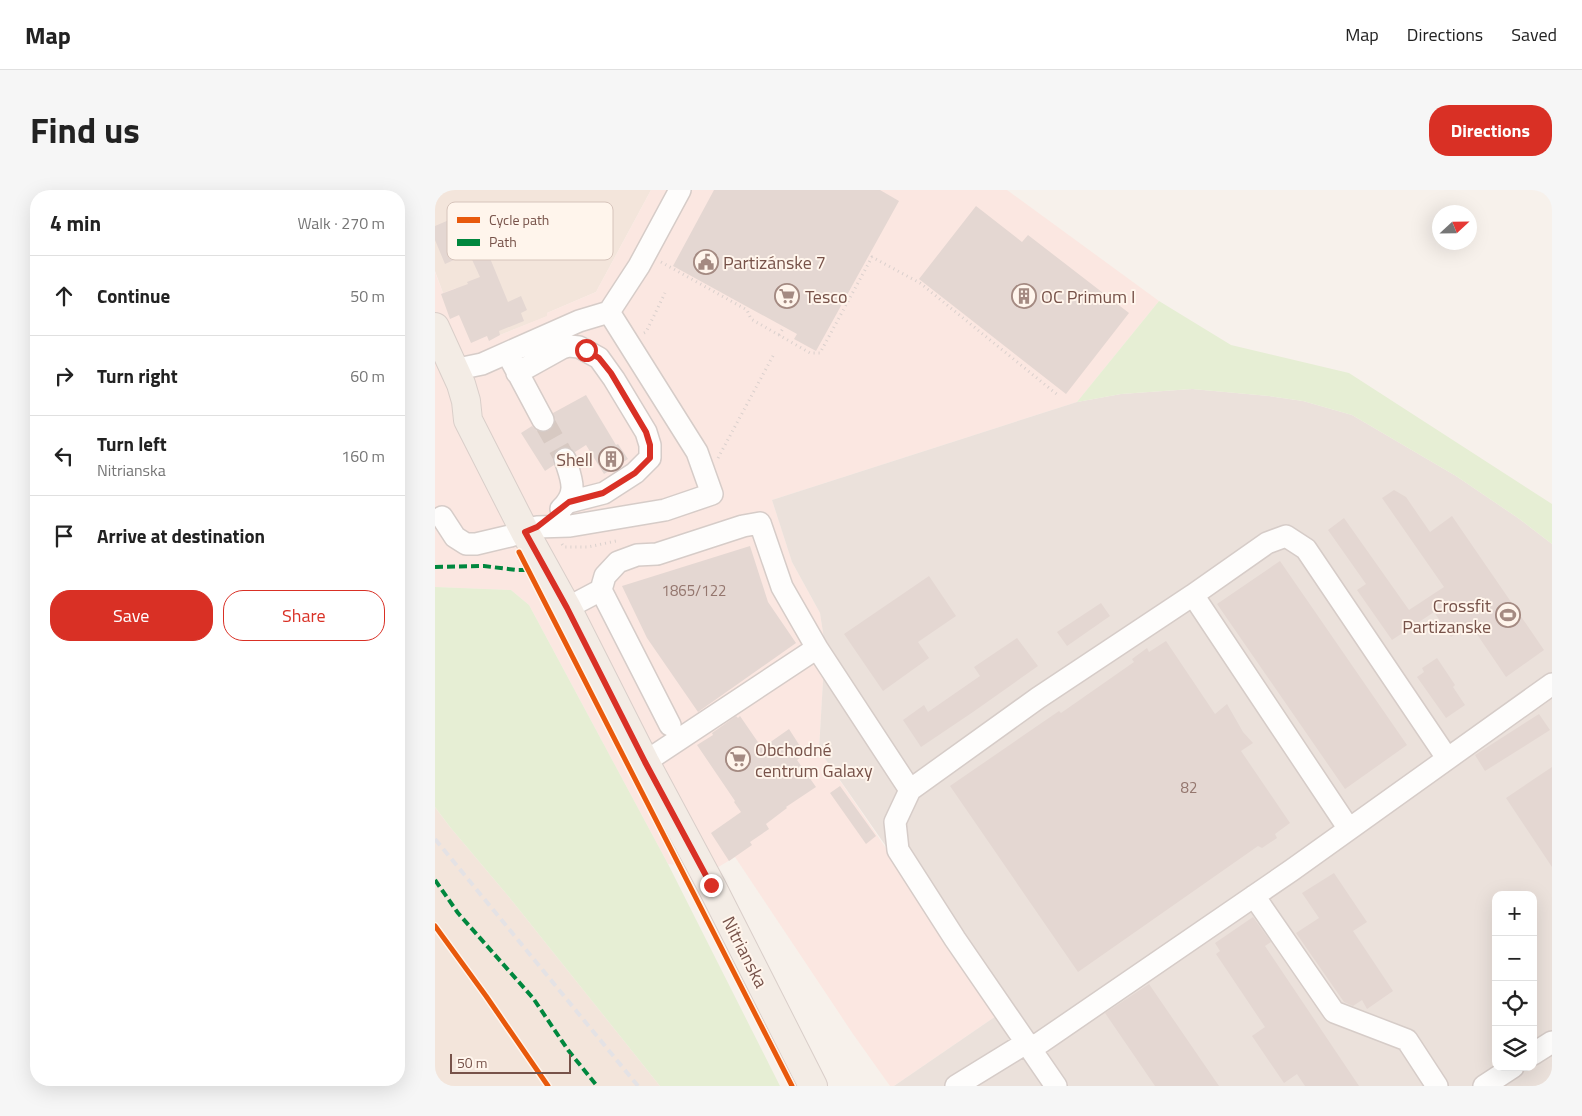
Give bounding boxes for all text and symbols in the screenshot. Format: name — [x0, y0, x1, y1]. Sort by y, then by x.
text: Map — [25, 17, 71, 53]
text: Map — [1345, 21, 1379, 48]
text: Directions — [1407, 21, 1483, 48]
text: Saved — [1511, 21, 1557, 48]
text: Find us — [30, 103, 140, 157]
button: Directions — [1429, 105, 1552, 156]
legend — [447, 202, 613, 260]
north arrow — [1432, 205, 1477, 250]
text: 4 min — [50, 207, 101, 239]
text: Cycle path — [489, 209, 549, 230]
text: Walk · 270 m — [297, 211, 385, 235]
text: Path — [489, 231, 517, 252]
public building icon: Partizánske 7 — [693, 249, 719, 275]
place label: Partizánske 7 — [723, 249, 826, 276]
text: Continue — [97, 281, 170, 310]
icon: ahead — [50, 282, 78, 310]
supermarket icon: Tesco — [774, 283, 800, 309]
place label: Tesco — [805, 283, 848, 310]
building icon: OC Primum I — [1011, 283, 1037, 309]
place label: OC Primum I — [1041, 283, 1136, 310]
text: 50 m — [350, 284, 385, 308]
route start — [575, 339, 598, 362]
text: Turn right — [97, 361, 178, 390]
icon: right — [50, 362, 78, 390]
text: 60 m — [350, 364, 385, 388]
text: Turn left — [97, 429, 167, 458]
icon: left — [50, 442, 78, 470]
text: 160 m — [341, 444, 385, 468]
place label: Shell — [556, 446, 593, 473]
building icon: Shell — [598, 446, 624, 472]
text: Nitrianska — [97, 458, 166, 482]
text: Arrive at destination — [97, 521, 265, 550]
icon: arrive — [50, 522, 78, 550]
house number: 1865/122 — [662, 579, 726, 602]
button: Save — [50, 590, 213, 641]
button: Share — [223, 590, 385, 641]
place label: Crossfit Partizanske — [1402, 592, 1492, 640]
sports icon: Crossfit Partizanske — [1495, 602, 1521, 628]
place label: Obchodné centrum Galaxy — [755, 736, 873, 784]
supermarket icon: Obchodné centrum Galaxy — [725, 746, 751, 772]
house number: 82 — [1181, 776, 1197, 799]
route end — [700, 874, 723, 897]
map controls — [1492, 891, 1537, 1071]
button: + — [1492, 891, 1537, 936]
street label: Nitrianska — [715, 911, 775, 993]
button: − — [1492, 936, 1537, 981]
button: locate — [1492, 981, 1537, 1026]
button: layers — [1492, 1026, 1537, 1071]
scale bar — [450, 1051, 571, 1074]
text: 50 m — [457, 1052, 487, 1073]

